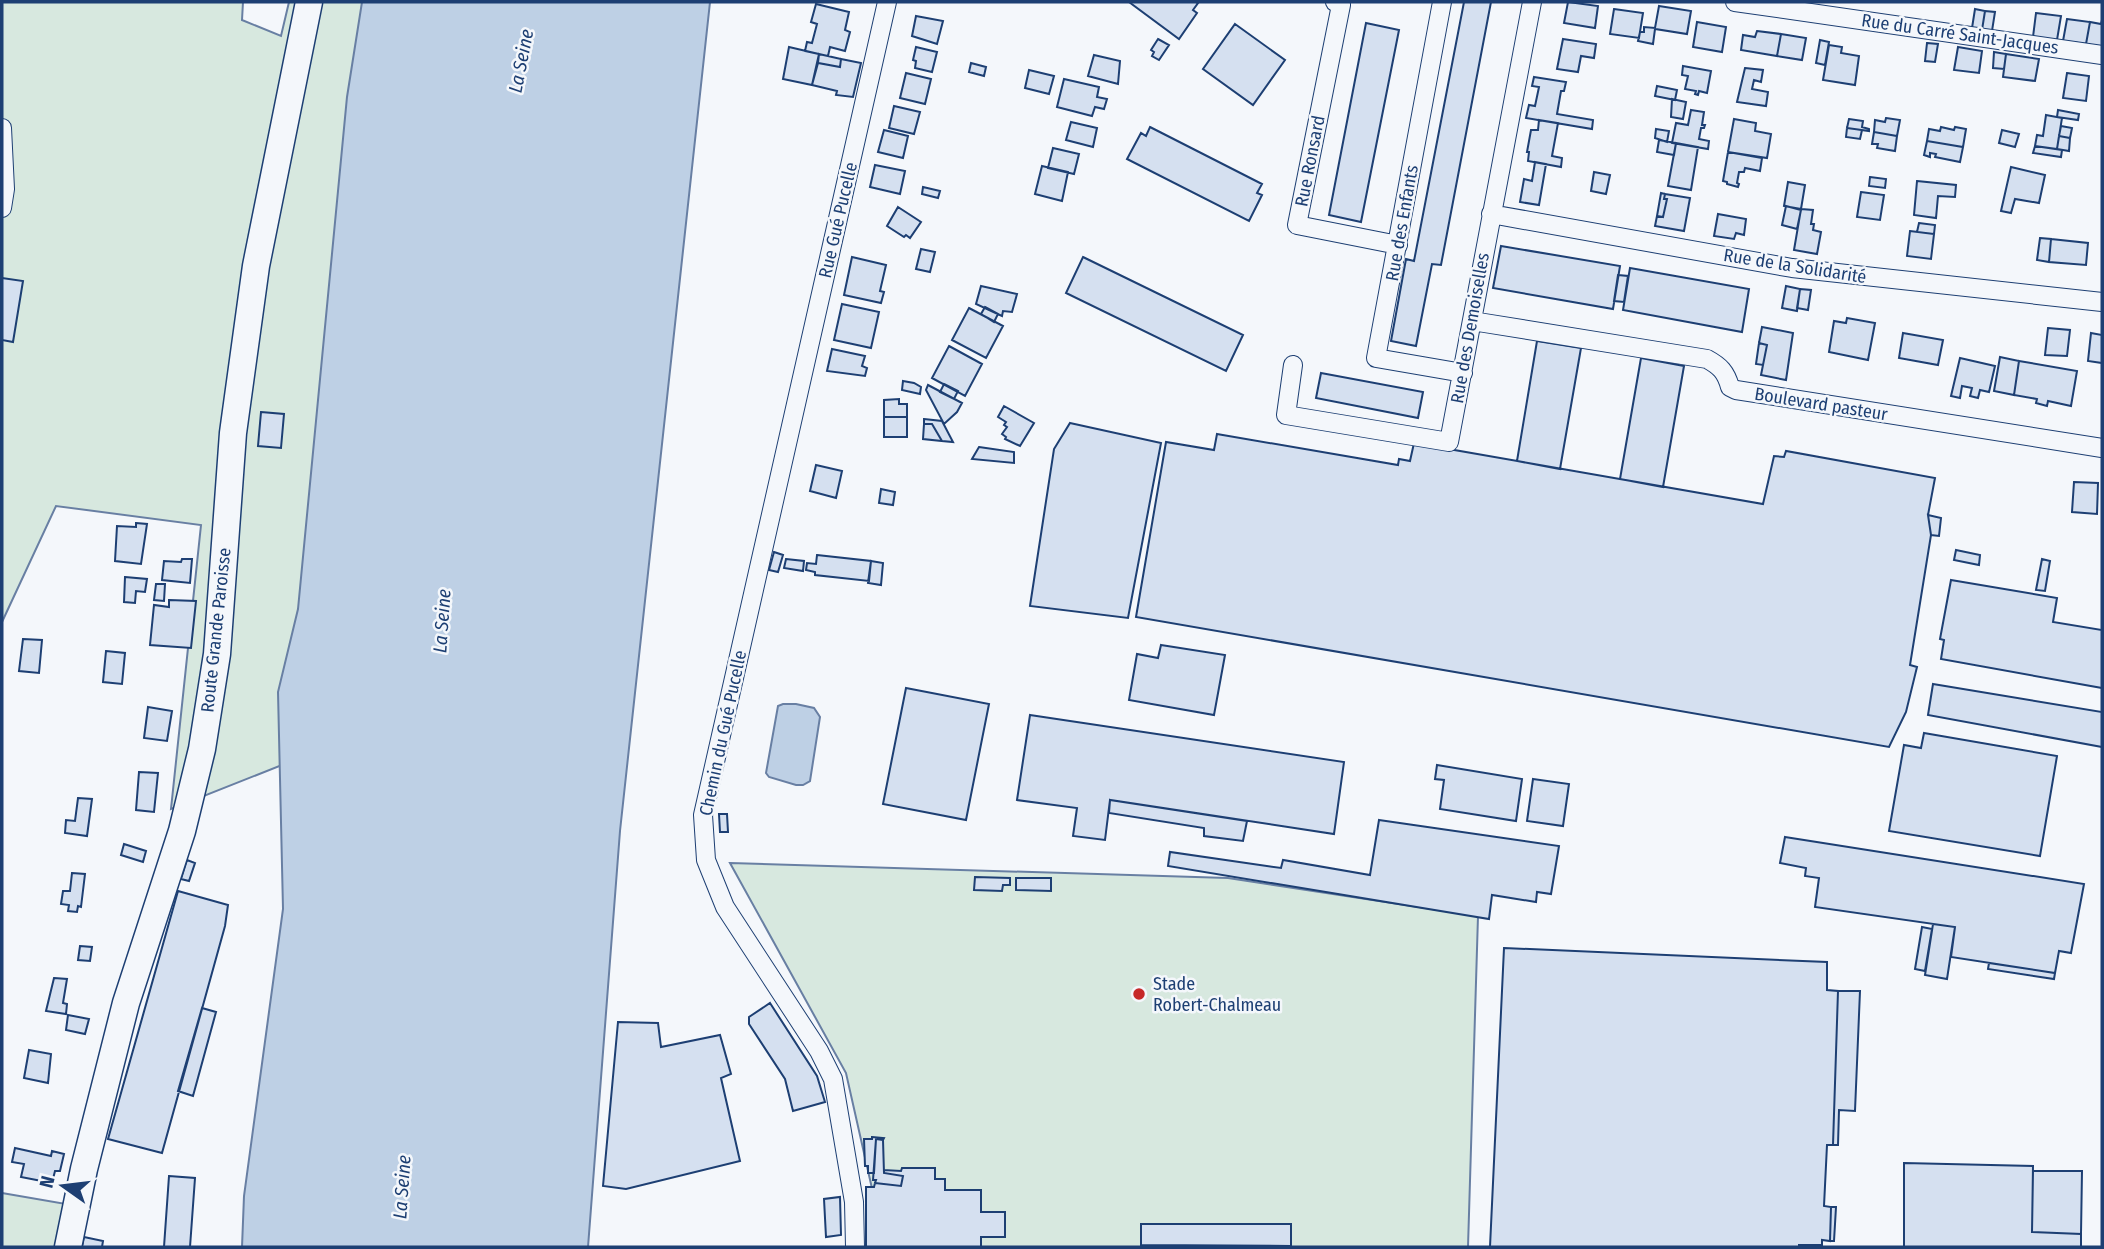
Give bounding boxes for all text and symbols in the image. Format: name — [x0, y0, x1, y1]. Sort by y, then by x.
street label: Rue du Carré Saint-Jacques — [1860, 9, 2060, 59]
water label: La Seine — [504, 27, 538, 95]
street label: Rue Ronsard — [1290, 113, 1330, 209]
street label: Rue Gué Pucelle — [814, 160, 862, 280]
street label: Rue des Enfants — [1381, 163, 1423, 283]
street label: Rue de la Solidarité — [1722, 244, 1868, 288]
street label: Rue des Demoiselles — [1446, 251, 1494, 405]
street label: Boulevard pasteur — [1753, 383, 1890, 425]
street label: Route Grande Paroisse — [196, 546, 236, 713]
water label: La Seine — [428, 588, 456, 654]
street label: Chemin du Gué Pucelle — [695, 648, 751, 818]
place label: Stade Robert-Chalmeau — [1153, 973, 1281, 1016]
marker: Stade Robert-Chalmeau — [1131, 986, 1147, 1002]
north arrow — [28, 1151, 98, 1221]
water label: La Seine — [388, 1154, 416, 1220]
text: N — [34, 1174, 60, 1190]

